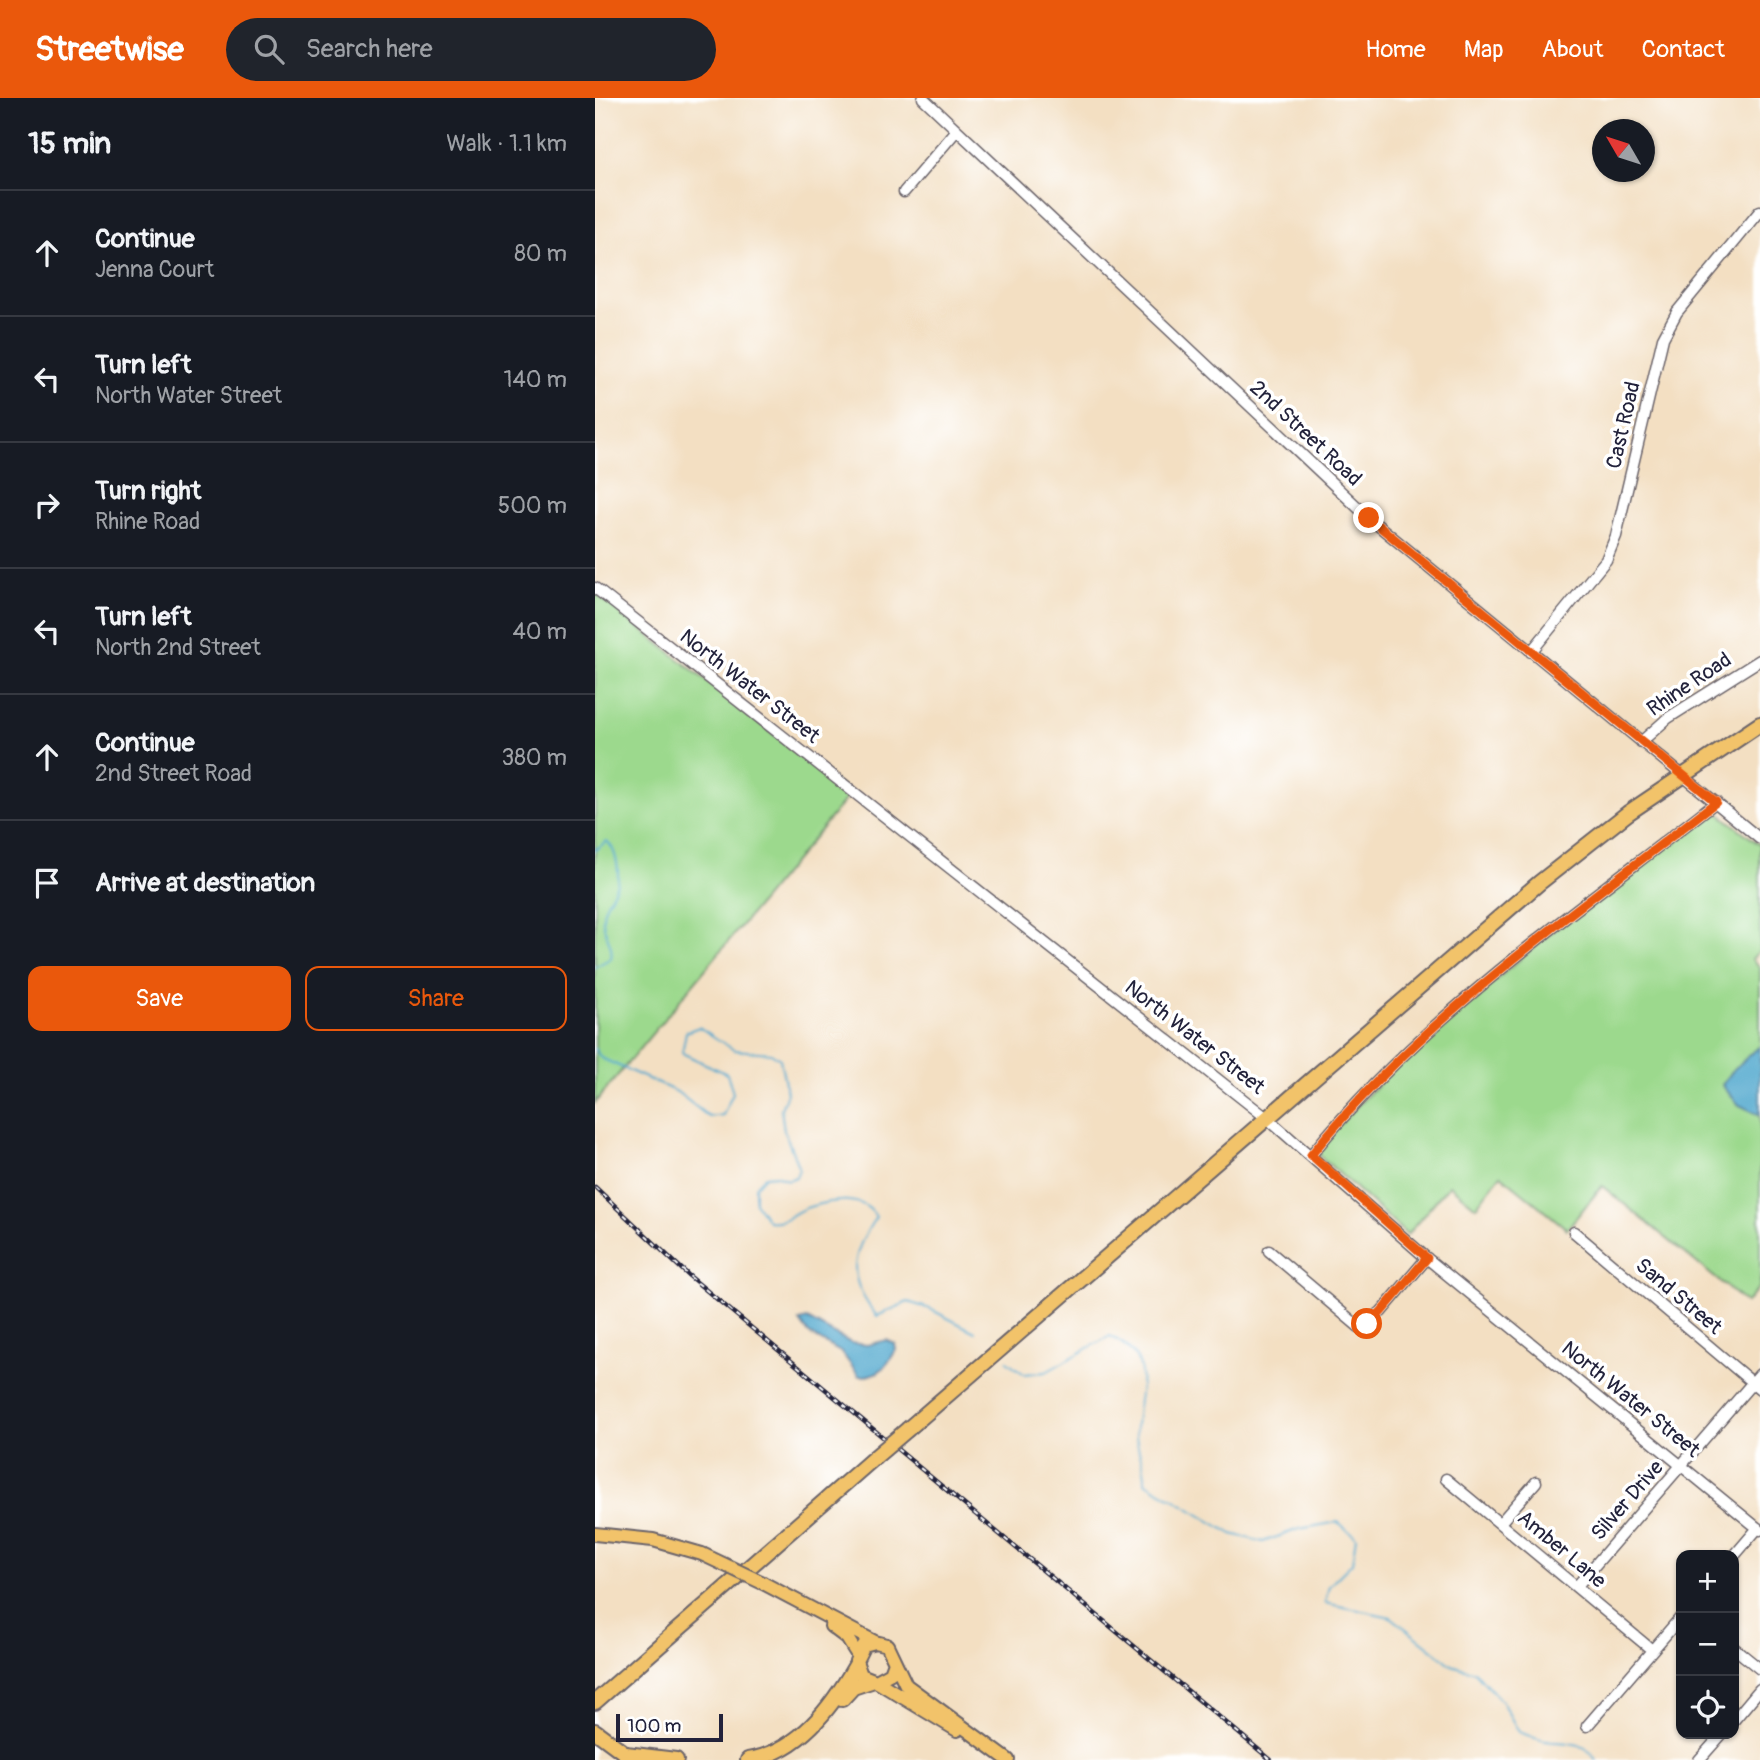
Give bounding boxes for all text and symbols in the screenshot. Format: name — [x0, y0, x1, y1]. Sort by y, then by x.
search box — [226, 18, 716, 81]
text: Streetwise — [35, 29, 184, 70]
icon: search — [250, 30, 288, 68]
text: Search here — [306, 33, 433, 65]
text: Home — [1365, 35, 1426, 64]
text: Map — [1464, 35, 1504, 64]
text: About — [1542, 35, 1604, 64]
text: Contact — [1642, 35, 1725, 64]
north arrow — [1592, 119, 1655, 182]
text: 15 min — [28, 125, 111, 162]
text: Walk · 1.1 km — [446, 129, 567, 158]
text: Continue — [95, 223, 195, 255]
icon: ahead — [28, 234, 66, 272]
text: 80 m — [514, 239, 567, 268]
text: Jenna Court — [95, 255, 214, 284]
text: Turn left — [95, 349, 191, 381]
icon: left — [28, 360, 66, 398]
text: 140 m — [504, 365, 567, 394]
street label: 2nd Street Road — [1244, 375, 1367, 492]
street label: Cast Road — [1600, 379, 1647, 471]
text: North Water Street — [95, 381, 282, 410]
text: Turn right — [95, 475, 201, 507]
icon: right — [28, 486, 66, 524]
text: 500 m — [498, 491, 567, 520]
route end — [1353, 502, 1384, 533]
text: Rhine Road — [95, 507, 200, 536]
text: Turn left — [95, 601, 191, 633]
icon: left — [28, 612, 66, 650]
text: 40 m — [513, 617, 567, 646]
street label: North Water Street — [674, 623, 826, 750]
text: North 2nd Street — [95, 633, 261, 662]
street label: Rhine Road — [1642, 646, 1737, 722]
text: Continue — [95, 727, 195, 759]
icon: ahead — [28, 738, 66, 776]
text: 380 m — [501, 743, 567, 772]
text: 2nd Street Road — [95, 759, 252, 788]
icon: arrive — [28, 864, 66, 902]
text: Arrive at destination — [95, 867, 315, 899]
button: Save — [28, 966, 291, 1031]
button: Share — [305, 966, 567, 1031]
street label: North Water Street — [1119, 974, 1271, 1101]
street label: Sand Street — [1630, 1252, 1728, 1341]
route start — [1351, 1308, 1382, 1339]
street label: North Water Street — [1556, 1335, 1706, 1464]
street label: Silver Drive — [1585, 1454, 1670, 1546]
street label: Amber Lane — [1512, 1504, 1612, 1595]
map controls — [1676, 1550, 1739, 1739]
button: + — [1676, 1550, 1739, 1613]
button: − — [1676, 1613, 1739, 1676]
button: locate — [1676, 1676, 1739, 1739]
scale bar — [616, 1711, 723, 1743]
text: 100 m — [627, 1714, 681, 1738]

